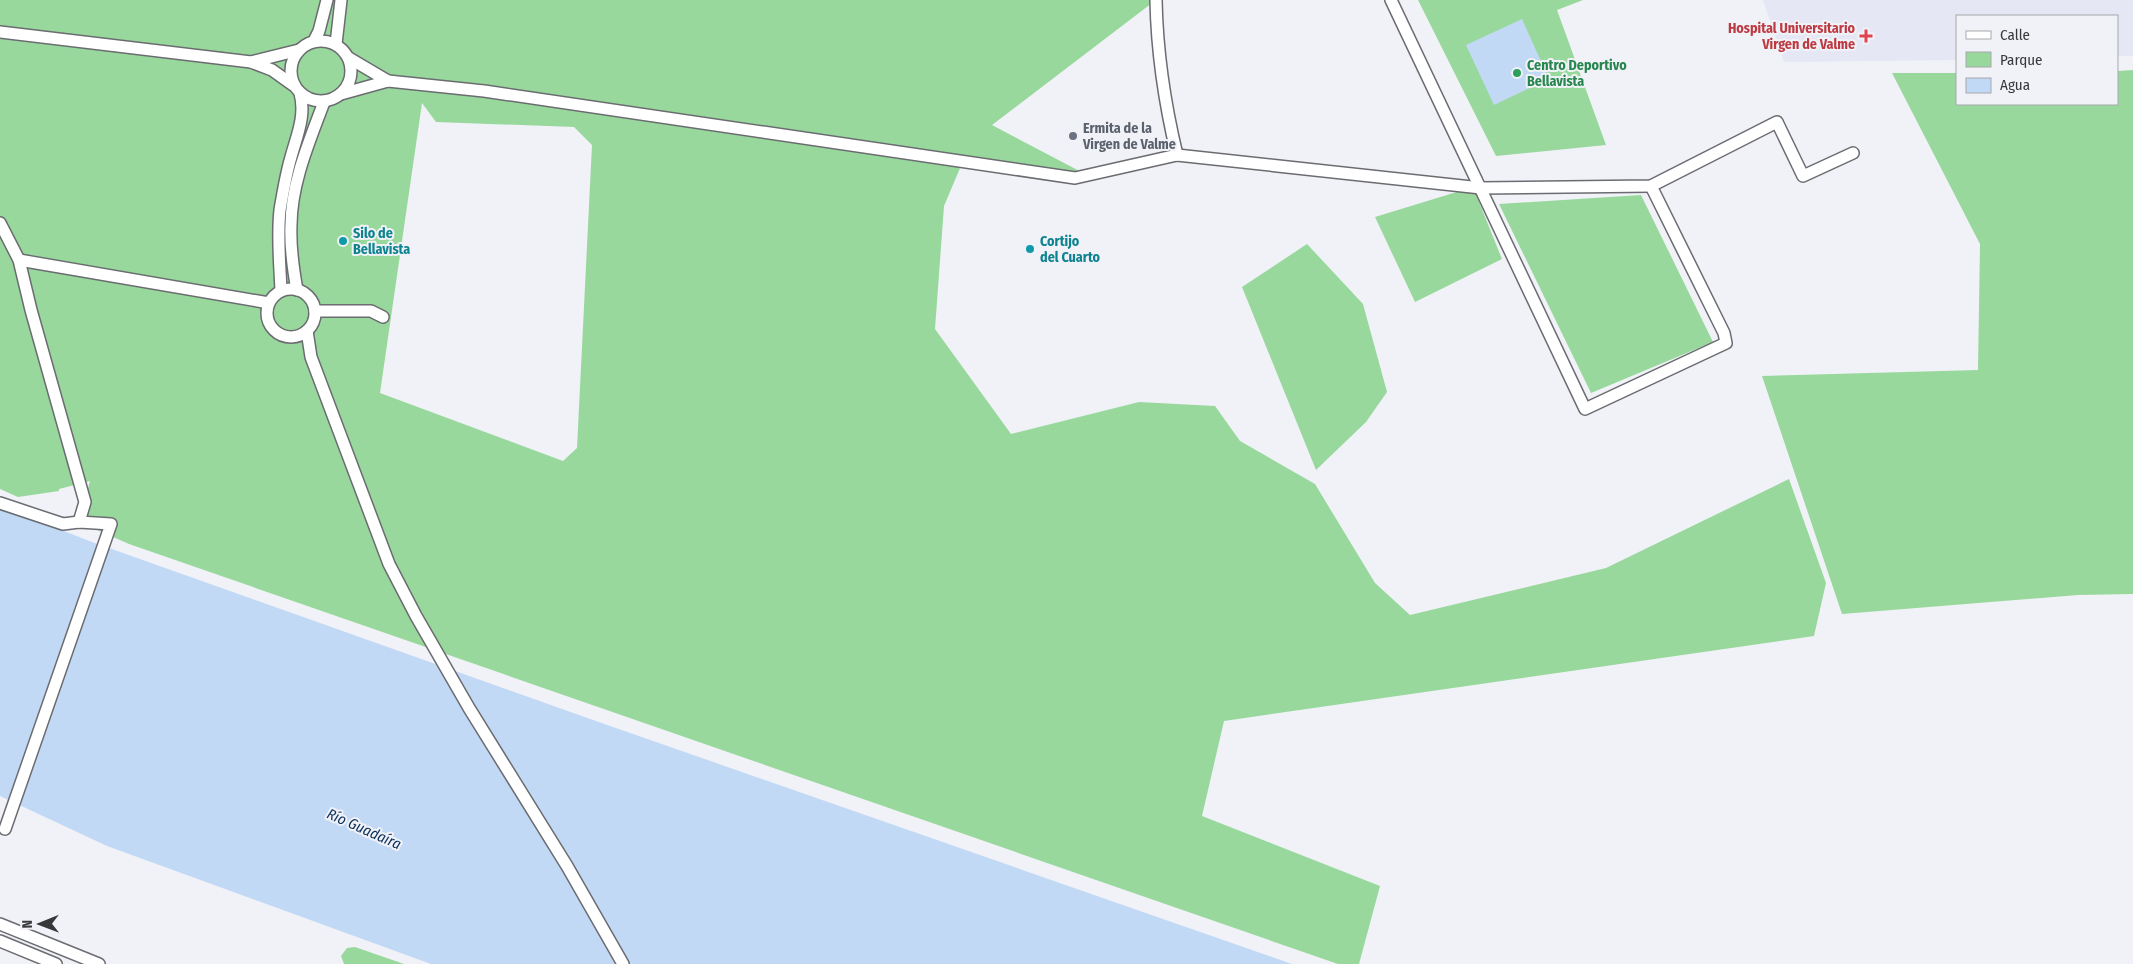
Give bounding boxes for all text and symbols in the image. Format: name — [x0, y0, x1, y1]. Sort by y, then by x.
legend — [1956, 15, 2118, 105]
place label: Hospital Universitario Virgen de Valme — [1728, 20, 1856, 53]
text: Calle — [2000, 26, 2030, 44]
marker: Hospital Universitario Virgen de Valme — [1859, 29, 1873, 43]
text: Parque — [2000, 51, 2043, 69]
place label: Centro Deportivo Bellavista — [1527, 57, 1627, 90]
marker: Centro Deportivo Bellavista — [1511, 67, 1523, 79]
text: Agua — [2000, 76, 2030, 94]
place label: Ermita de la Virgen de Valme — [1082, 120, 1176, 153]
marker: Ermita de la Virgen de Valme — [1067, 130, 1079, 142]
place label: Silo de Bellavista — [353, 225, 410, 258]
place label: Cortijo del Cuarto — [1040, 233, 1101, 266]
marker: Silo de Bellavista — [337, 235, 349, 247]
marker: Cortijo del Cuarto — [1024, 243, 1036, 255]
water label: Río Guadaíra — [324, 805, 404, 853]
north arrow — [15, 899, 65, 949]
text: N — [19, 920, 36, 929]

